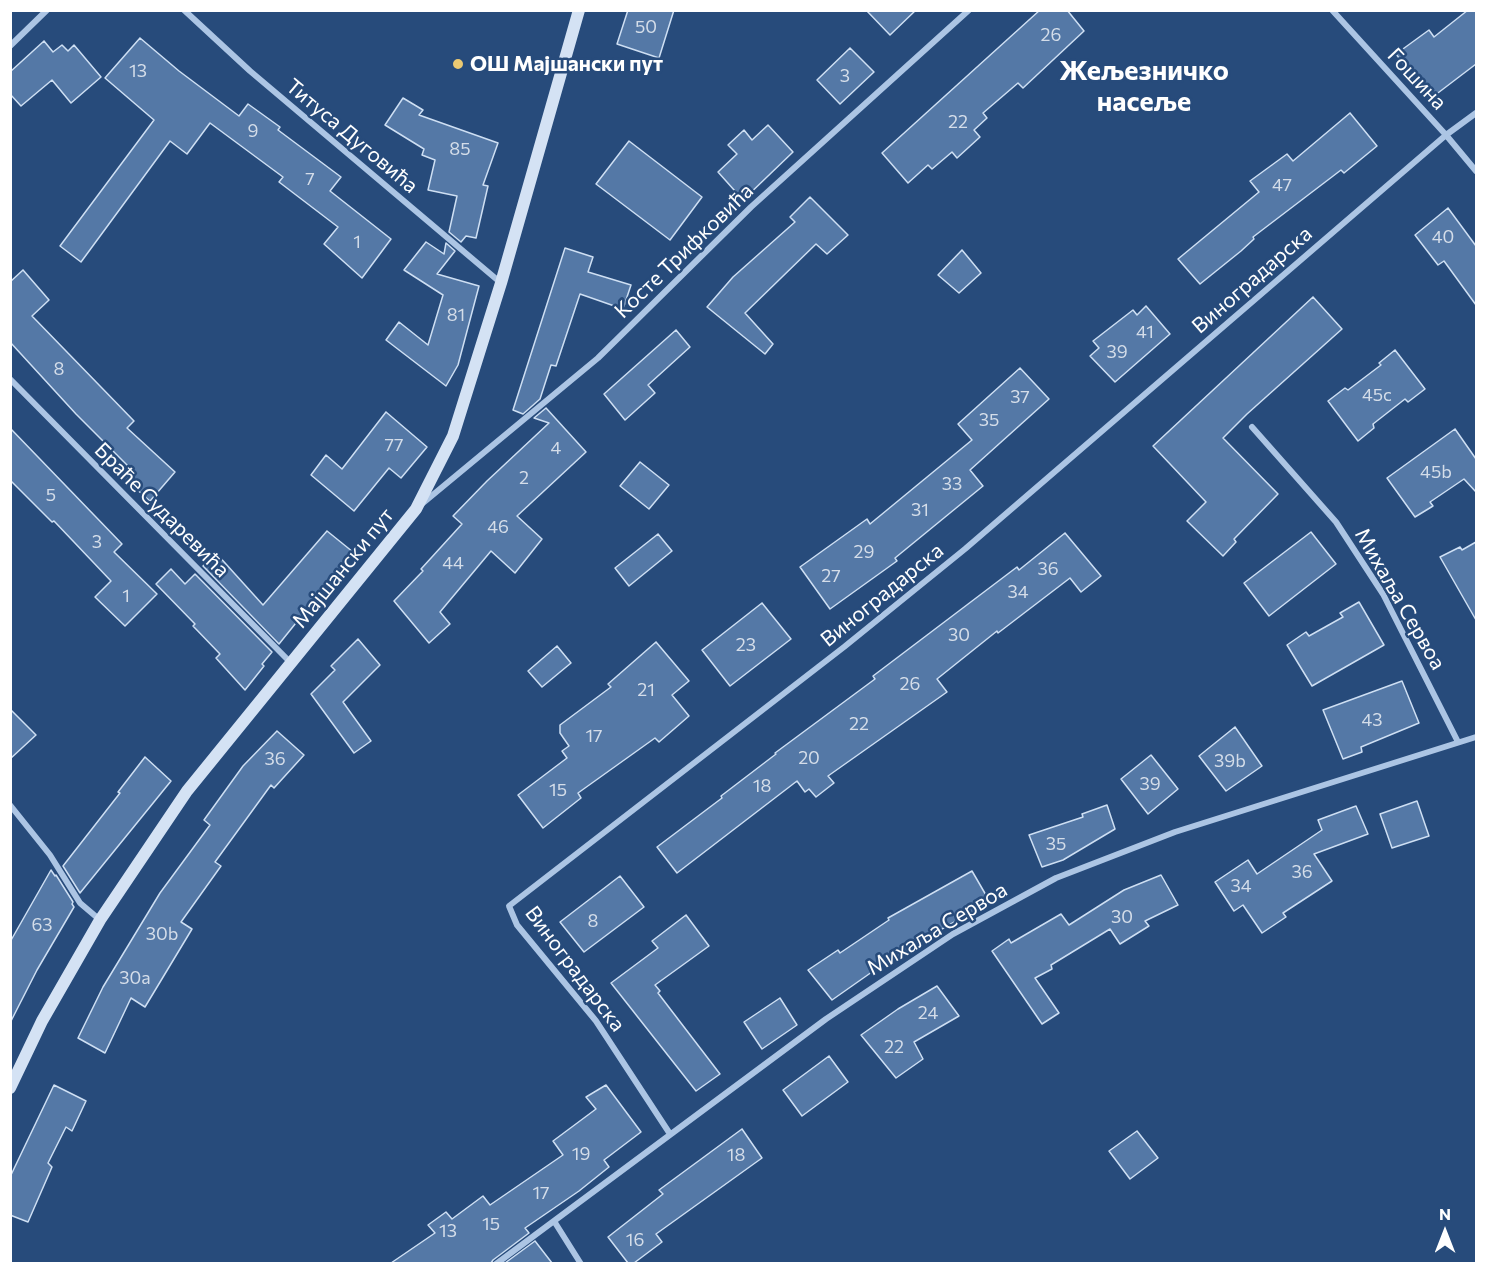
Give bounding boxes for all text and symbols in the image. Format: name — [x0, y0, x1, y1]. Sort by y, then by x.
house number: 50 — [635, 16, 657, 38]
house number: 26 — [1041, 24, 1061, 46]
street label: Гошина — [1382, 43, 1452, 115]
place label: ОШ Мајшански пут — [470, 51, 663, 77]
district label: Жељезничко насеље — [1059, 55, 1229, 118]
marker: ОШ Мајшански пут — [451, 57, 465, 71]
house number: 13 — [129, 60, 147, 82]
house number: 3 — [840, 65, 850, 87]
street label: Титуса Дуговића — [281, 74, 423, 198]
house number: 22 — [948, 111, 968, 133]
house number: 9 — [248, 120, 258, 142]
house number: 85 — [449, 138, 471, 160]
house number: 7 — [305, 168, 315, 190]
house number: 47 — [1272, 174, 1292, 196]
street label: Косте Трифковића — [609, 178, 759, 324]
street label: Виноградарска — [1187, 221, 1317, 339]
house number: 40 — [1432, 226, 1454, 248]
house number: 1 — [353, 231, 361, 253]
house number: 81 — [447, 304, 465, 326]
house number: 41 — [1136, 321, 1154, 343]
house number: 39 — [1106, 341, 1128, 363]
house number: 8 — [54, 358, 64, 380]
house number: 45c — [1362, 384, 1392, 406]
house number: 37 — [1010, 386, 1030, 408]
house number: 35 — [979, 409, 999, 431]
house number: 77 — [384, 434, 404, 456]
street label: Браће Сударевића — [89, 437, 235, 583]
house number: 4 — [551, 437, 561, 459]
house number: 45b — [1420, 461, 1452, 483]
house number: 2 — [519, 467, 529, 489]
house number: 33 — [942, 473, 962, 495]
house number: 5 — [46, 484, 56, 506]
house number: 31 — [911, 499, 929, 521]
street label: Мајшански пут — [287, 503, 399, 633]
house number: 46 — [487, 516, 509, 538]
street label: Михаља Сервоа — [1349, 524, 1451, 674]
house number: 3 — [92, 531, 102, 553]
street label: Виноградарска — [816, 538, 948, 652]
house number: 29 — [854, 541, 874, 563]
house number: 44 — [442, 552, 464, 574]
house number: 36 — [1037, 558, 1059, 580]
house number: 27 — [821, 565, 841, 587]
house number: 34 — [1007, 581, 1029, 603]
house number: 1 — [122, 585, 130, 607]
house number: 30 — [948, 624, 970, 646]
house number: 23 — [736, 634, 756, 656]
house number: 26 — [900, 673, 920, 695]
house number: 21 — [637, 679, 655, 701]
house number: 43 — [1361, 709, 1383, 731]
house number: 22 — [849, 713, 869, 735]
house number: 17 — [585, 725, 603, 747]
house number: 20 — [798, 747, 820, 769]
house number: 36 — [264, 748, 286, 770]
house number: 39b — [1214, 750, 1246, 772]
house number: 39 — [1139, 773, 1161, 795]
house number: 18 — [753, 775, 771, 797]
house number: 15 — [549, 779, 567, 801]
house number: 35 — [1046, 833, 1066, 855]
house number: 36 — [1291, 861, 1313, 883]
house number: 34 — [1230, 875, 1252, 897]
street label: Михаља Сервоа — [862, 877, 1012, 981]
street label: Виноградарска — [520, 901, 630, 1037]
house number: 30 — [1111, 906, 1133, 928]
house number: 8 — [588, 910, 598, 932]
house number: 63 — [31, 914, 53, 936]
house number: 30b — [146, 923, 178, 945]
house number: 30a — [119, 967, 151, 989]
house number: 24 — [918, 1002, 938, 1024]
house number: 22 — [884, 1036, 904, 1058]
house number: 19 — [572, 1143, 590, 1165]
house number: 18 — [727, 1144, 745, 1166]
house number: 17 — [532, 1182, 550, 1204]
north arrow — [1415, 1202, 1475, 1262]
text: N — [1439, 1204, 1451, 1223]
house number: 15 — [482, 1213, 500, 1235]
house number: 13 — [439, 1220, 457, 1242]
house number: 16 — [626, 1229, 644, 1251]

